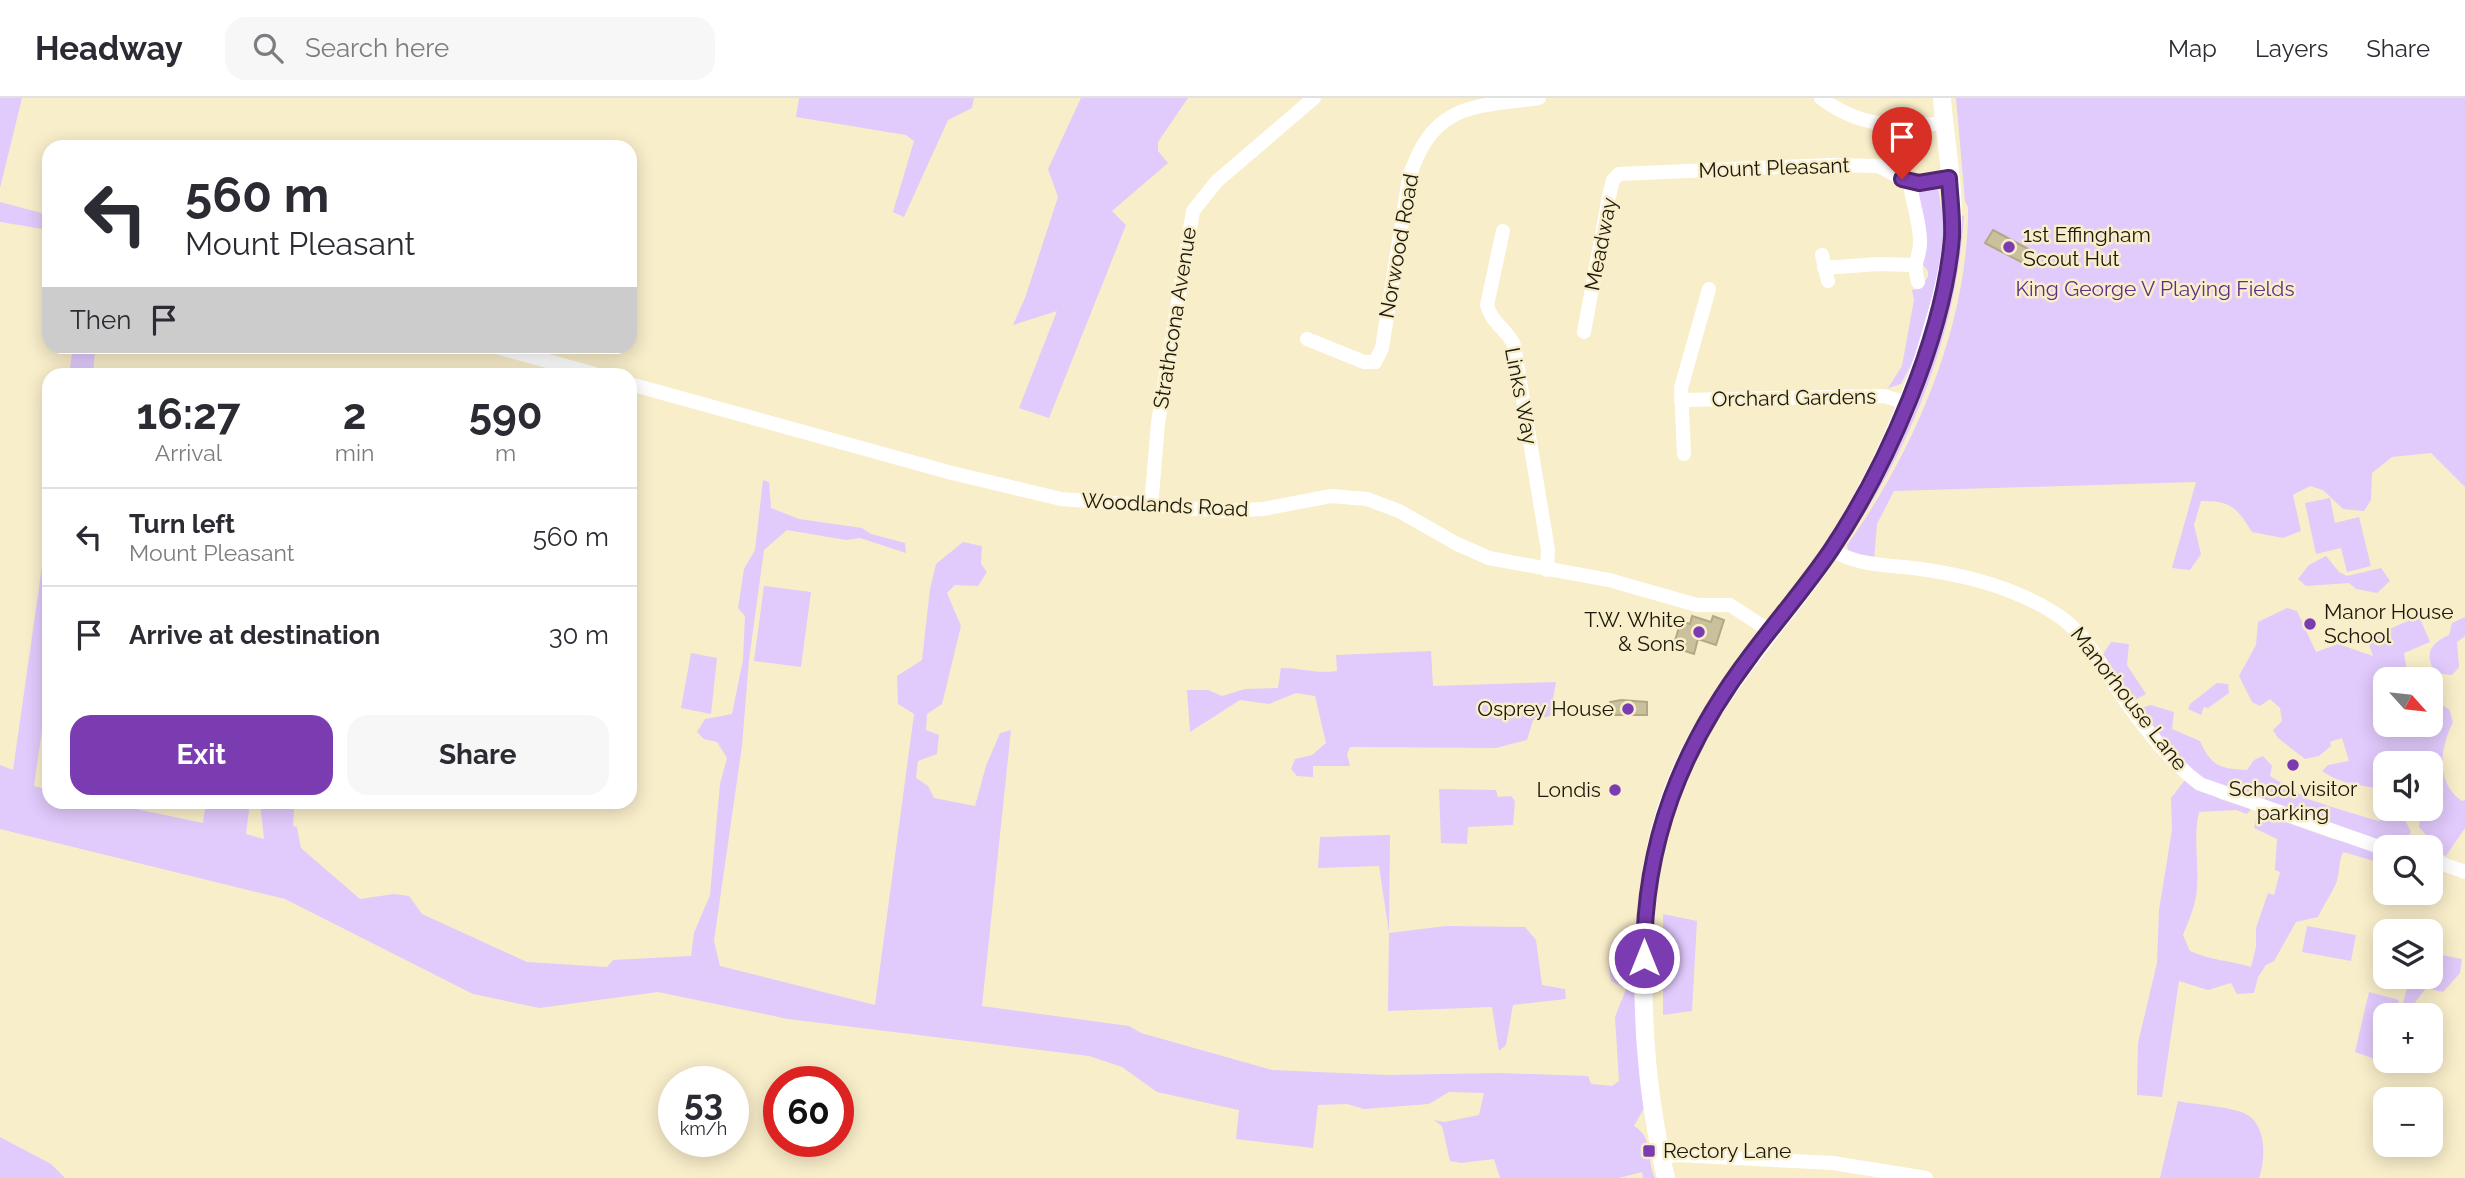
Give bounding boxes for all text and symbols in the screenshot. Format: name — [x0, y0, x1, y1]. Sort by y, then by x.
search box — [225, 17, 715, 80]
text: Headway — [35, 29, 183, 68]
icon: search — [249, 29, 287, 67]
text: Search here — [305, 33, 449, 63]
text: Map — [2168, 34, 2217, 63]
text: Layers — [2255, 34, 2328, 63]
text: Share — [2366, 34, 2430, 63]
pin — [1872, 107, 1932, 179]
icon: arrive — [1883, 118, 1921, 156]
street label: Mount Pleasant — [1698, 152, 1850, 183]
text: 560 m — [185, 166, 329, 223]
icon: left — [70, 168, 161, 259]
street label: Norwood Road — [1373, 172, 1424, 320]
street label: Meadway — [1579, 195, 1622, 293]
place label: 1st Effingham Scout Hut — [2023, 222, 2151, 271]
text: Mount Pleasant — [185, 225, 415, 262]
street label: Strathcona Avenue — [1148, 225, 1201, 411]
marker: 1st Effingham Scout Hut — [2001, 239, 2017, 255]
park label: King George V Playing Fields — [2015, 276, 2295, 301]
icon: arrive — [145, 301, 183, 339]
text: Then — [70, 305, 131, 335]
street label: Links Way — [1500, 345, 1543, 447]
street label: Orchard Gardens — [1711, 384, 1877, 411]
text: 16:27 — [136, 390, 240, 439]
text: 2 — [343, 390, 366, 439]
text: 590 — [469, 390, 543, 439]
text: Arrival — [155, 439, 222, 466]
text: min — [335, 439, 374, 466]
text: m — [495, 439, 516, 466]
street label: Woodlands Road — [1081, 488, 1249, 521]
text: Turn left — [129, 509, 235, 539]
icon: left — [70, 518, 108, 556]
text: 560 m — [533, 522, 609, 552]
text: Mount Pleasant — [129, 539, 294, 566]
place label: Manor House School — [2324, 599, 2454, 648]
place label: T.W. White & Sons — [1584, 607, 1685, 656]
icon: arrive — [70, 616, 108, 654]
marker: Manor House School — [2302, 616, 2318, 632]
text: Arrive at destination — [129, 620, 380, 650]
text: 30 m — [549, 620, 609, 650]
street label: Manorhouse Lane — [2066, 622, 2193, 775]
marker: T.W. White & Sons — [1691, 624, 1707, 640]
north arrow — [2373, 667, 2443, 737]
map controls — [2373, 667, 2443, 1157]
place label: Osprey House — [1477, 696, 1614, 721]
marker: Osprey House — [1620, 701, 1636, 717]
button: Exit — [70, 715, 333, 795]
button: Share — [347, 715, 609, 795]
button: sound — [2373, 751, 2443, 821]
marker: School visitor parking — [2285, 757, 2301, 773]
place label: School visitor parking — [2229, 776, 2358, 825]
place label: Londis — [1536, 777, 1601, 802]
marker: Londis — [1607, 782, 1623, 798]
button: search — [2373, 835, 2443, 905]
button: layers — [2373, 919, 2443, 989]
position arrow — [1607, 921, 1681, 995]
button: + — [2373, 1003, 2443, 1073]
speed limit sign: 60 — [763, 1066, 854, 1157]
text: 53 — [684, 1082, 723, 1123]
button: − — [2373, 1087, 2443, 1157]
text: km/h — [680, 1118, 727, 1139]
place label: Rectory Lane — [1663, 1138, 1791, 1163]
marker: Rectory Lane — [1641, 1143, 1657, 1159]

